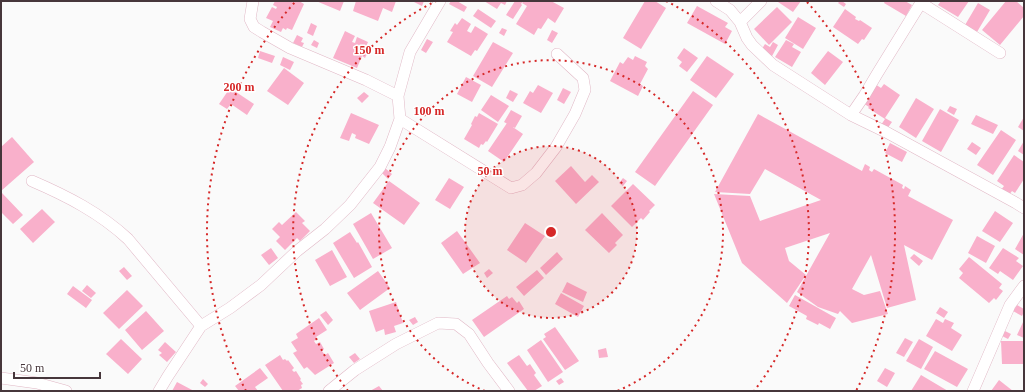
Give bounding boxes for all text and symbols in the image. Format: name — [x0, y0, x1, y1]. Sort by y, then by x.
text: 150 m — [354, 43, 385, 57]
text: 200 m — [224, 80, 255, 94]
text: 100 m — [414, 104, 445, 118]
text: 50 m — [478, 164, 503, 178]
centre of rings — [544, 225, 558, 239]
scale bar — [14, 354, 100, 380]
text: 50 m — [20, 361, 45, 375]

